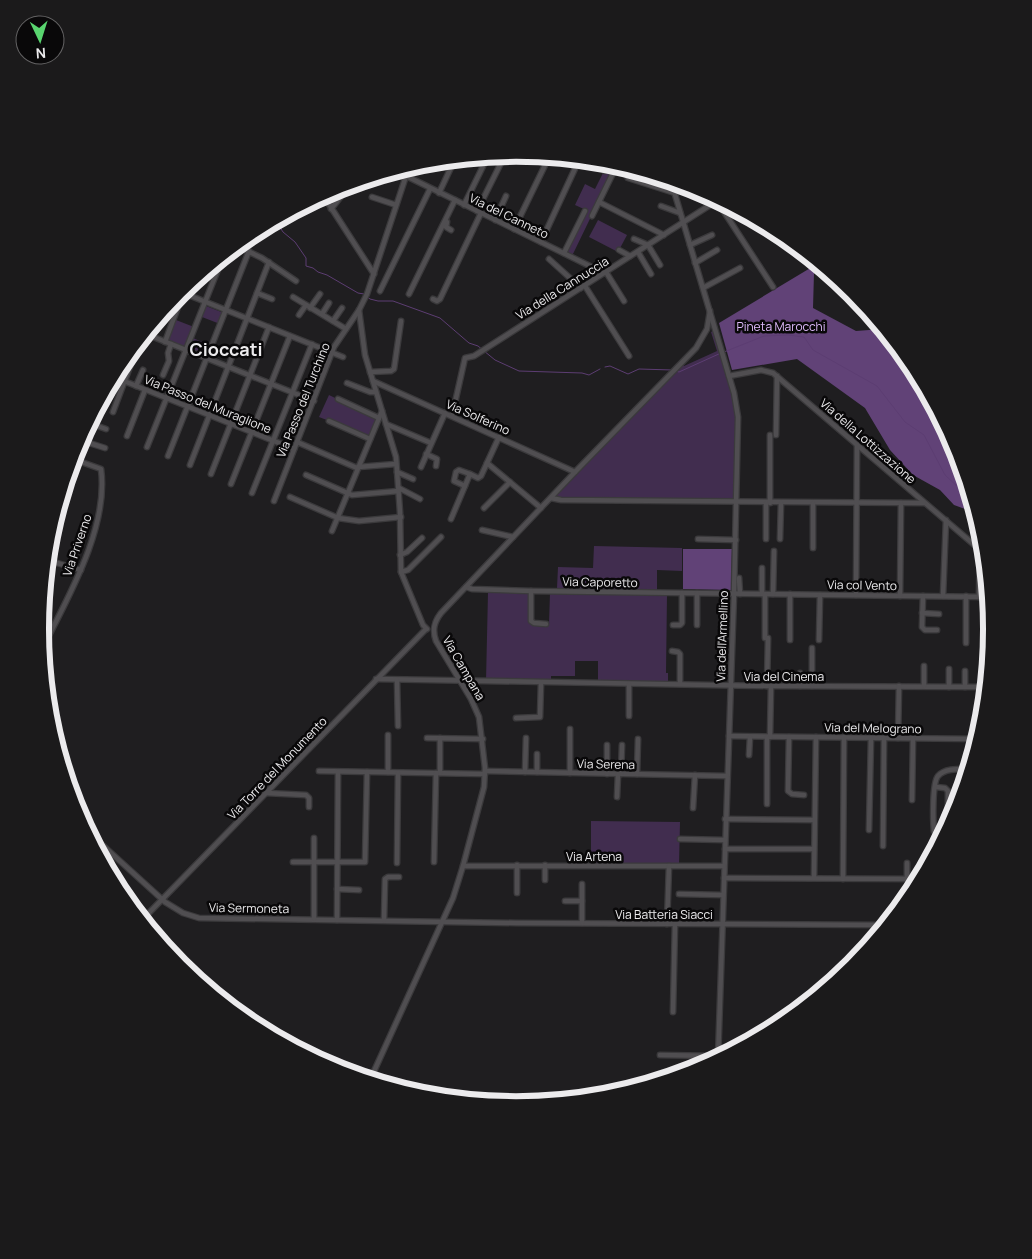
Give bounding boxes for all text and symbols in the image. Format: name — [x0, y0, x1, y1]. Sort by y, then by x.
north arrow — [15, 15, 65, 65]
text: N — [35, 44, 47, 63]
street label: Via del Canneto — [466, 189, 552, 243]
street label: Via della Cannuccia — [512, 253, 612, 323]
park label: Pineta Marocchi — [736, 318, 826, 335]
district label: Cioccati — [190, 337, 262, 361]
street label: Via Passo del Turchino — [272, 340, 334, 460]
street label: Via Passo del Muraglione — [142, 371, 274, 437]
street label: Via Solferino — [443, 395, 513, 439]
street label: Via della Lottizzazione — [816, 395, 920, 487]
street label: Via Priverno — [58, 512, 96, 578]
street label: Via Caporetto — [562, 573, 638, 591]
street label: Via col Vento — [827, 576, 897, 594]
street label: Via dell'Armellino — [712, 590, 732, 682]
street label: Via Campana — [439, 633, 489, 703]
street label: Via del Cinema — [744, 668, 824, 685]
street label: Via Torre del Monumento — [223, 713, 331, 823]
street label: Via del Melograno — [824, 719, 922, 737]
street label: Via Serena — [577, 755, 635, 773]
street label: Via Artena — [566, 848, 622, 865]
street label: Via Sermoneta — [209, 899, 289, 917]
street label: Via Batteria Siacci — [615, 906, 713, 923]

